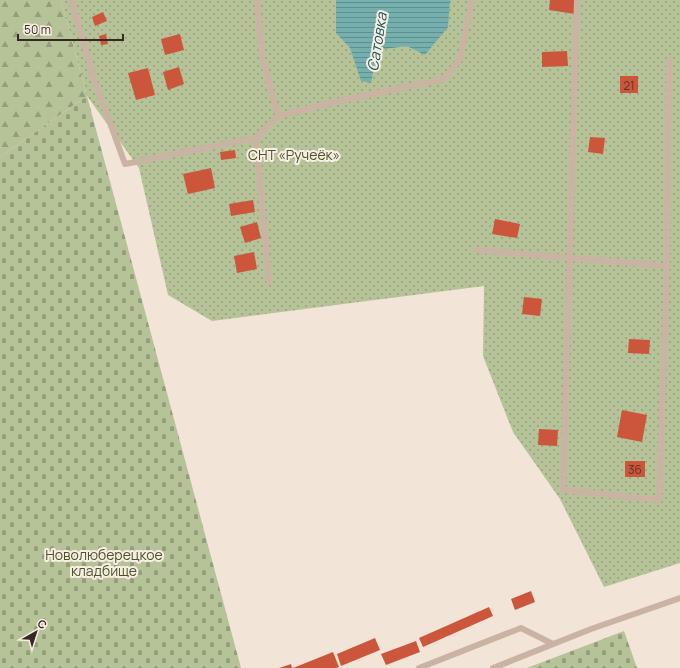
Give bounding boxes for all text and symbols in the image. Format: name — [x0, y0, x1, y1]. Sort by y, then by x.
water label: Сатовка — [362, 10, 392, 73]
scale bar — [18, 16, 123, 42]
text: 50 m — [24, 21, 51, 38]
house number: 21 — [623, 77, 635, 94]
park label: СНТ «Ручеёк» — [248, 145, 340, 164]
house number: 36 — [628, 461, 642, 478]
park label: Новолюберецкое кладбище — [45, 545, 163, 580]
north arrow — [16, 612, 56, 652]
text: С — [35, 615, 50, 632]

